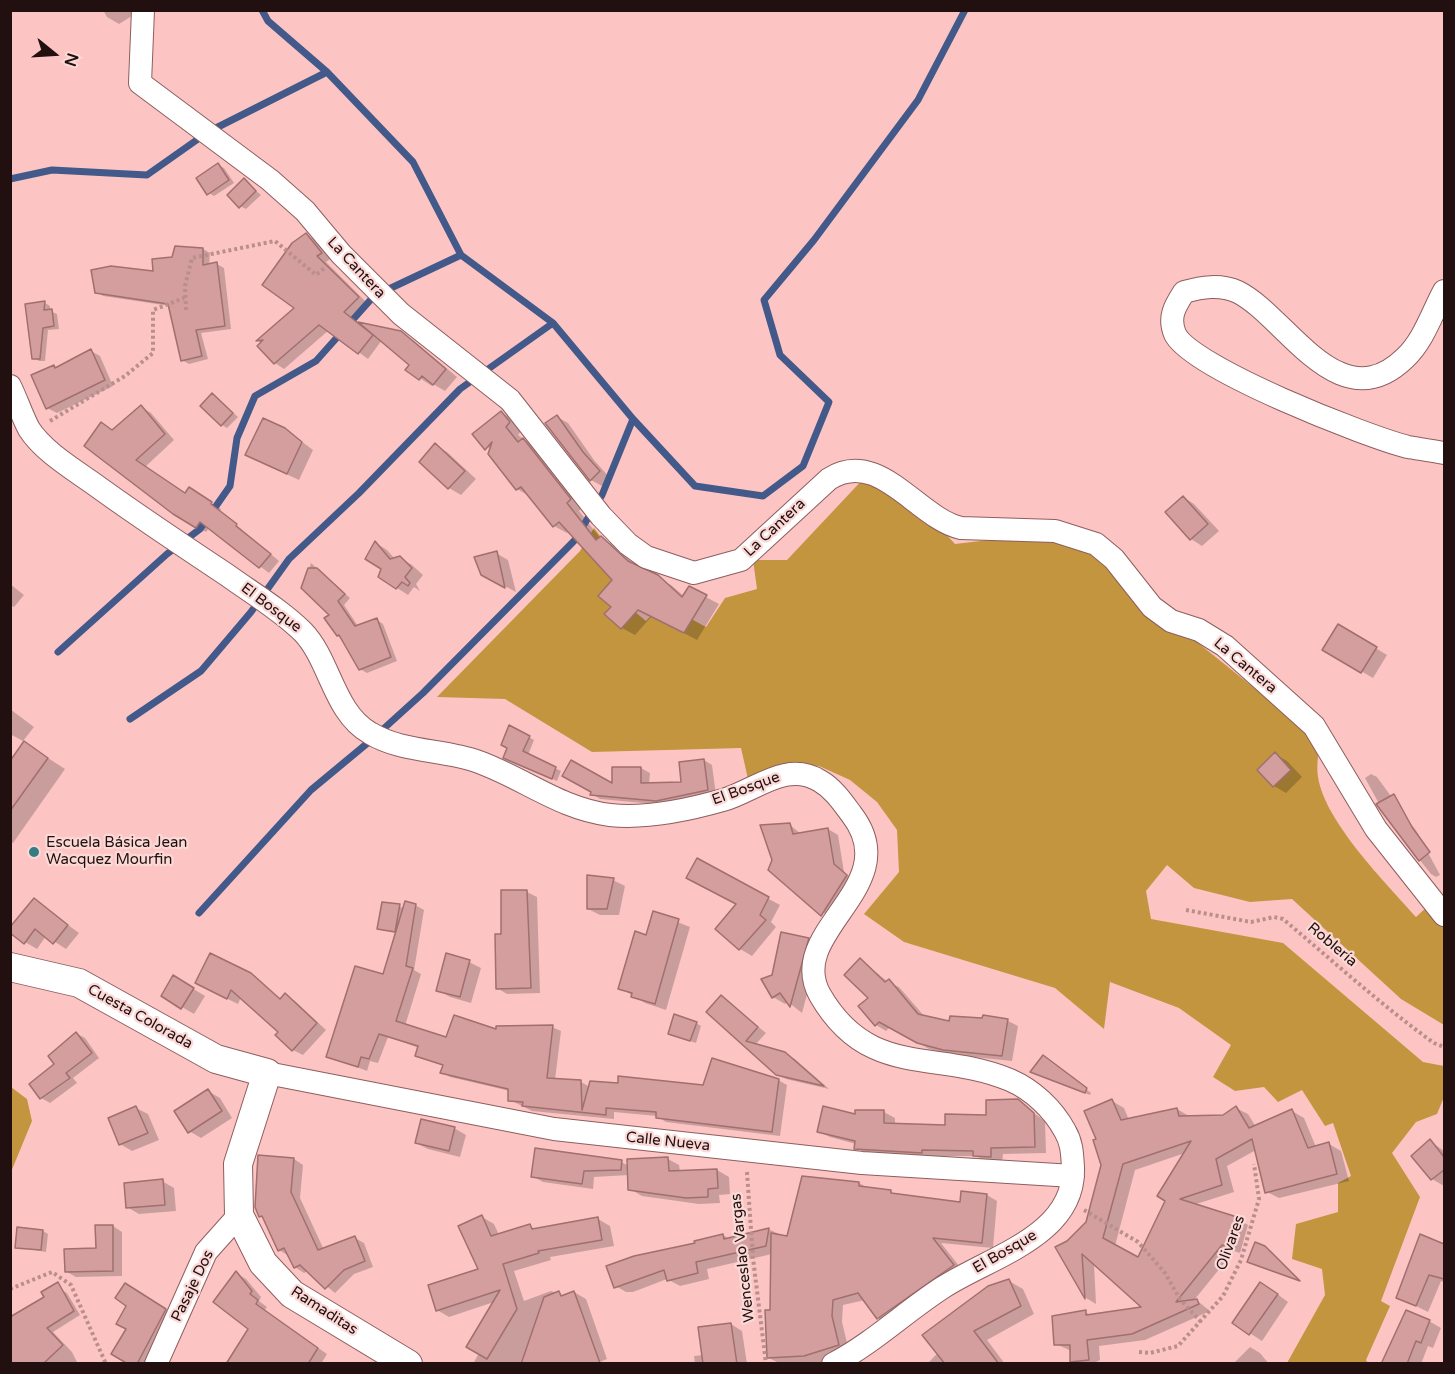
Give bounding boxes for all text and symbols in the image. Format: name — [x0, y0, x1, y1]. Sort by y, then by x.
north arrow — [24, 24, 84, 84]
text: N — [60, 50, 83, 69]
street label: La Cantera — [323, 234, 389, 302]
street label: La Cantera — [741, 495, 809, 561]
street label: El Bosque — [237, 579, 305, 637]
street label: La Cantera — [1210, 634, 1280, 698]
street label: El Bosque — [710, 768, 782, 810]
place label: Escuela Básica Jean Wacquez Mourfin — [46, 834, 187, 869]
marker: Escuela Básica Jean Wacquez Mourfin — [27, 845, 41, 859]
street label: Roblería — [1303, 919, 1361, 971]
street label: Cuesta Colorada — [84, 981, 196, 1053]
street label: Calle Nueva — [625, 1129, 711, 1155]
street label: Wenceslao Vargas — [727, 1193, 759, 1323]
street label: Olivares — [1213, 1213, 1249, 1273]
street label: El Bosque — [970, 1226, 1040, 1278]
street label: Pasaje Dos — [168, 1247, 218, 1325]
street label: Ramaditas — [287, 1283, 361, 1339]

